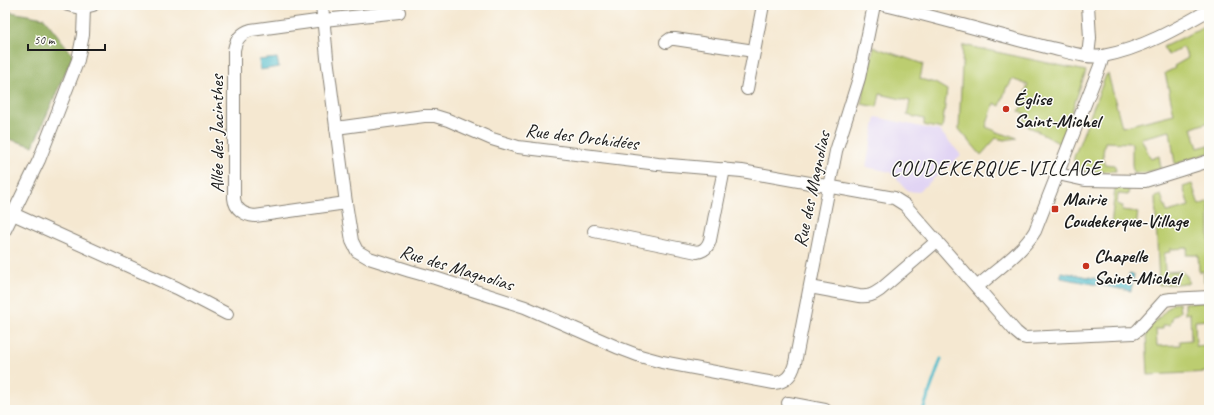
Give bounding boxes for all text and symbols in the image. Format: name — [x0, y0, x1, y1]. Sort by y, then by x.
scale bar — [28, 26, 105, 52]
text: 50 m — [34, 32, 56, 48]
street label: Allée des Jacinthes — [205, 72, 229, 193]
place label: Église Saint-Michel — [1014, 87, 1103, 133]
marker: Église Saint-Michel — [1001, 104, 1011, 114]
street label: Rue des Orchidées — [524, 118, 642, 156]
street label: Rue des Magnolias — [788, 128, 836, 249]
district label: COUDEKERQUE-VILLAGE — [890, 155, 1104, 181]
place label: Mairie Coudekerque-Village — [1063, 187, 1189, 233]
marker: Mairie Coudekerque-Village — [1050, 204, 1060, 214]
street label: Rue des Magnolias — [397, 239, 518, 297]
place label: Chapelle Saint-Michel — [1094, 244, 1183, 290]
marker: Chapelle Saint-Michel — [1081, 261, 1091, 271]

